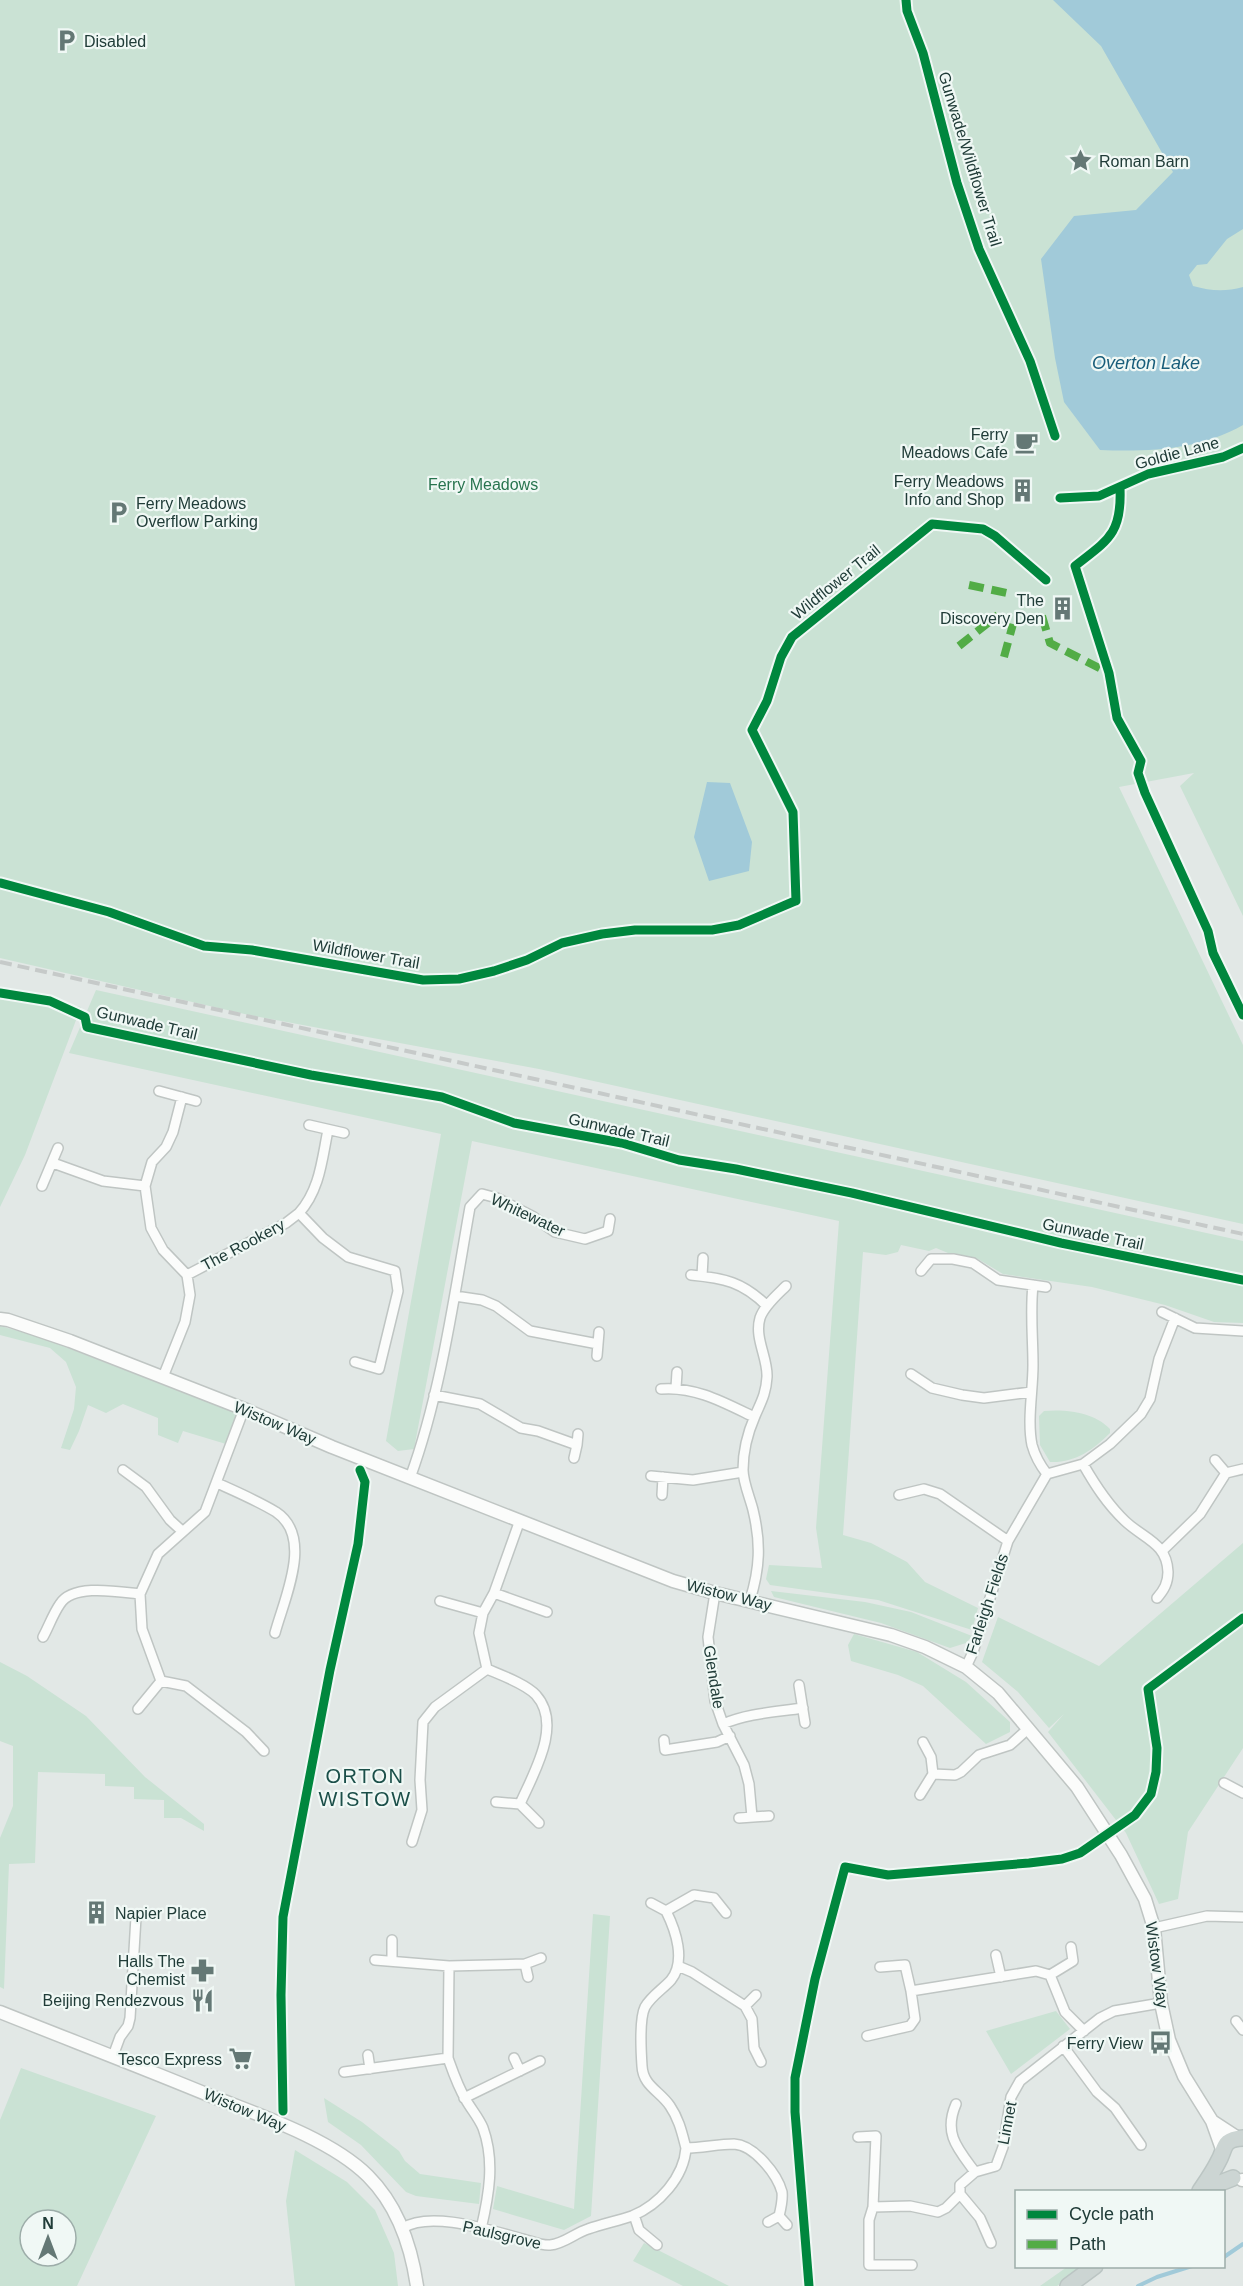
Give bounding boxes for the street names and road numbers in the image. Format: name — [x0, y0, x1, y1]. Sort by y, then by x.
street label: Gunwade/Wildflower Trail — [935, 70, 1005, 248]
street label: Goldie Lane — [1133, 434, 1221, 472]
street label: Wildflower Trail — [789, 541, 883, 623]
street label: Wildflower Trail — [311, 936, 421, 972]
street label: Gunwade Trail — [95, 1003, 199, 1043]
street label: Gunwade Trail — [567, 1110, 671, 1150]
street label: Whitewater — [488, 1190, 568, 1240]
street label: Gunwade Trail — [1041, 1215, 1145, 1253]
street label: The Rookery — [199, 1216, 287, 1274]
street label: Wistow Way — [231, 1398, 319, 1448]
street label: Farleigh Fields — [963, 1551, 1011, 1657]
street label: Wistow Way — [685, 1576, 773, 1614]
street label: Glendale — [701, 1644, 727, 1710]
street label: Wistow Way — [1143, 1921, 1171, 2009]
street label: Wistow Way — [201, 2085, 289, 2135]
street label: Linnet — [994, 2099, 1020, 2146]
street label: Paulsgrove — [461, 2218, 543, 2252]

